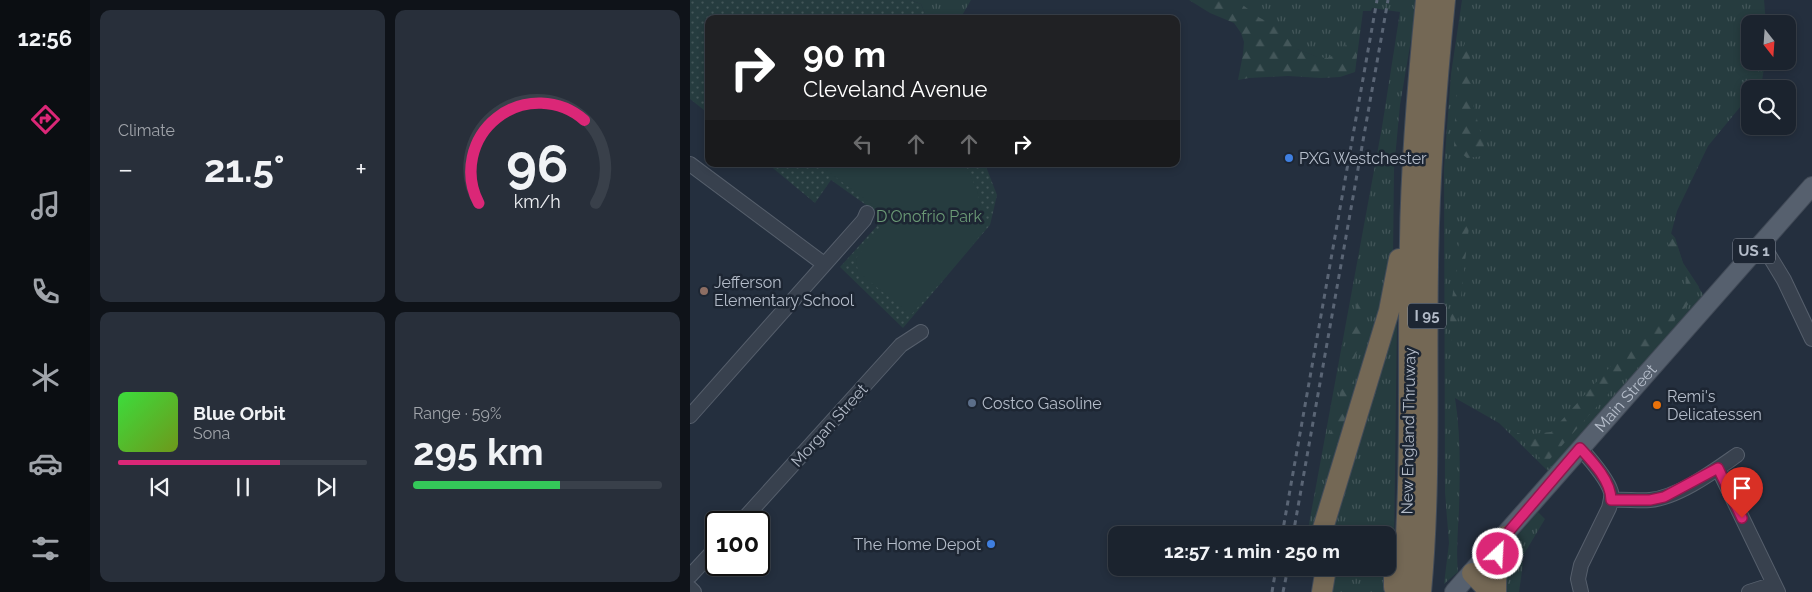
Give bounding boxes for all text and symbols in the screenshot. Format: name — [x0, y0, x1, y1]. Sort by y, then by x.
north arrow — [1741, 15, 1796, 70]
map controls — [1741, 15, 1796, 135]
text: 12:56 — [18, 25, 72, 51]
text: 90 m — [803, 34, 886, 75]
icon: right — [720, 35, 785, 100]
text: Cleveland Avenue — [803, 76, 988, 102]
button: search — [1741, 80, 1796, 135]
icon: directions — [28, 102, 63, 137]
text: Climate — [118, 121, 175, 140]
icon: left — [849, 130, 877, 158]
icon: ahead — [902, 130, 930, 158]
icon: ahead — [955, 130, 983, 158]
icon: right — [1008, 130, 1036, 158]
text: 96 — [506, 133, 569, 194]
text: 21.5° — [204, 146, 285, 191]
place label: PXG Westchester — [1299, 149, 1427, 168]
marker: PXG Westchester — [1283, 152, 1295, 164]
text: − — [118, 153, 133, 186]
text: + — [355, 153, 367, 186]
icon: music — [28, 188, 63, 223]
text: km/h — [514, 191, 561, 212]
park label: D'Onofrio Park — [876, 207, 982, 226]
road number: US 1 — [1733, 238, 1775, 264]
place label: Jefferson Elementary School — [714, 273, 855, 310]
icon: phone — [28, 274, 63, 309]
marker: Jefferson Elementary School — [698, 285, 710, 297]
road number: I 95 — [1408, 304, 1446, 328]
street label: New England Thruway — [1398, 347, 1419, 515]
icon: climate — [28, 360, 63, 395]
street label: Main Street — [1591, 360, 1661, 436]
street label: Morgan Street — [787, 379, 872, 471]
place label: Remi's Delicatessen — [1667, 387, 1762, 424]
place label: Costco Gasoline — [982, 394, 1102, 413]
marker: Costco Gasoline — [966, 397, 978, 409]
marker: Remi's Delicatessen — [1651, 399, 1663, 411]
text: Blue Orbit — [193, 402, 285, 424]
text: Range · 59% — [413, 404, 501, 423]
text: Sona — [193, 424, 230, 443]
text: 295 km — [413, 429, 544, 474]
icon: car — [28, 446, 63, 481]
pin — [1721, 467, 1763, 518]
icon: previous — [146, 473, 174, 501]
icon: pause — [229, 473, 257, 501]
icon: next — [312, 473, 340, 501]
icon: arrive — [1728, 474, 1756, 502]
speed limit sign: 100 — [705, 511, 770, 576]
position arrow — [1471, 527, 1523, 579]
icon: filters — [28, 531, 63, 566]
place label: The Home Depot — [854, 535, 982, 554]
marker: The Home Depot — [985, 538, 997, 550]
text: 12:57 · 1 min · 250 m — [1164, 540, 1340, 562]

